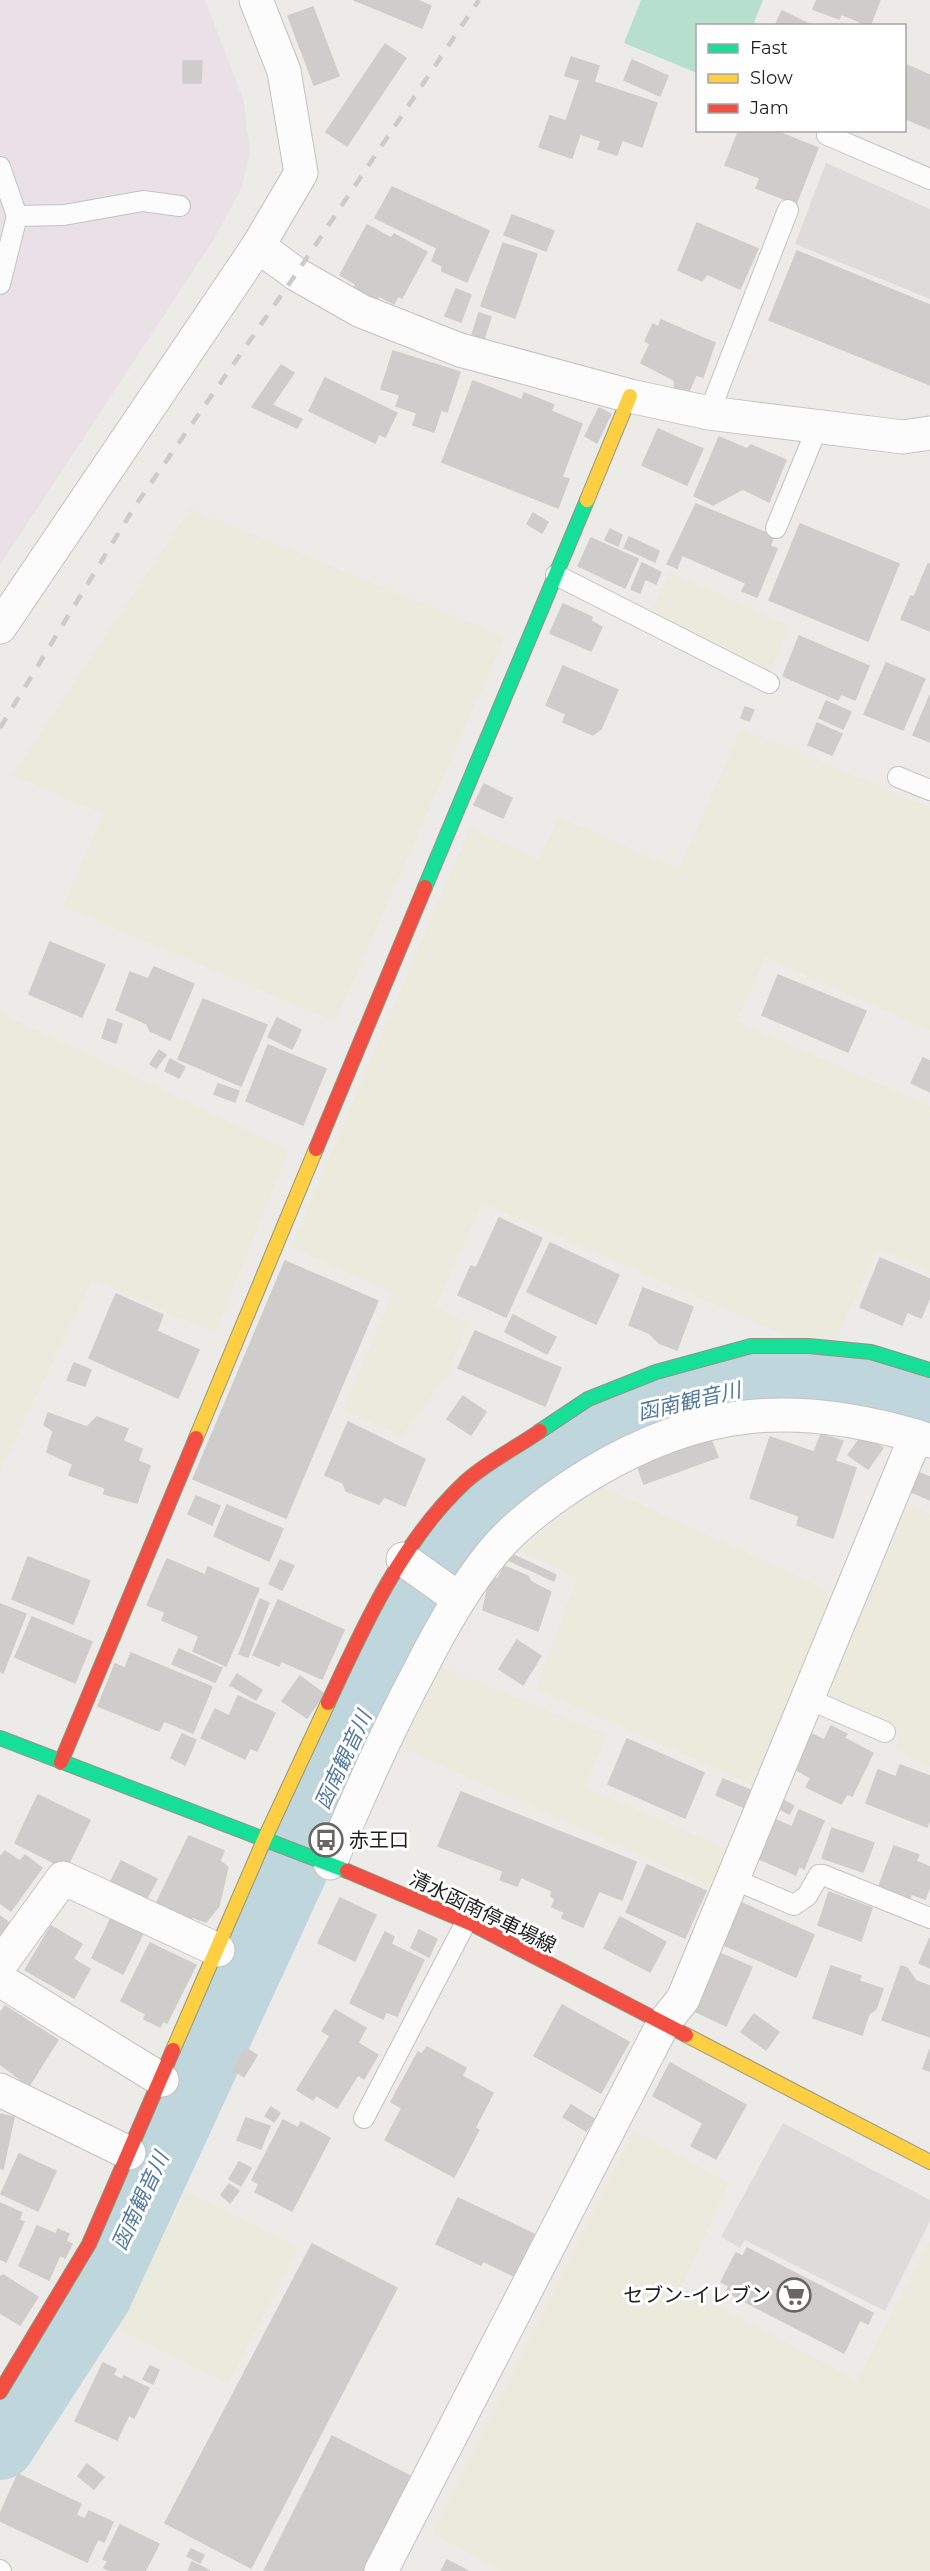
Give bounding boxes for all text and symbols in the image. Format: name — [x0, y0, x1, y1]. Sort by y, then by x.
legend — [696, 24, 906, 132]
text: Fast — [750, 37, 788, 59]
text: Slow — [750, 67, 793, 89]
text: Jam — [749, 97, 789, 119]
water label: 函南観音川 — [635, 1377, 745, 1425]
water label: 函南観音川 — [309, 1705, 377, 1813]
bus stop icon: 赤王口 — [308, 1822, 344, 1858]
place label: 赤王口 — [349, 1828, 409, 1852]
street label: 清水函南停車場線 — [406, 1866, 560, 1958]
water label: 函南観音川 — [106, 2146, 174, 2254]
supermarket icon: セブン-イレブン — [776, 2277, 812, 2313]
place label: セブン-イレブン — [623, 2283, 771, 2307]

